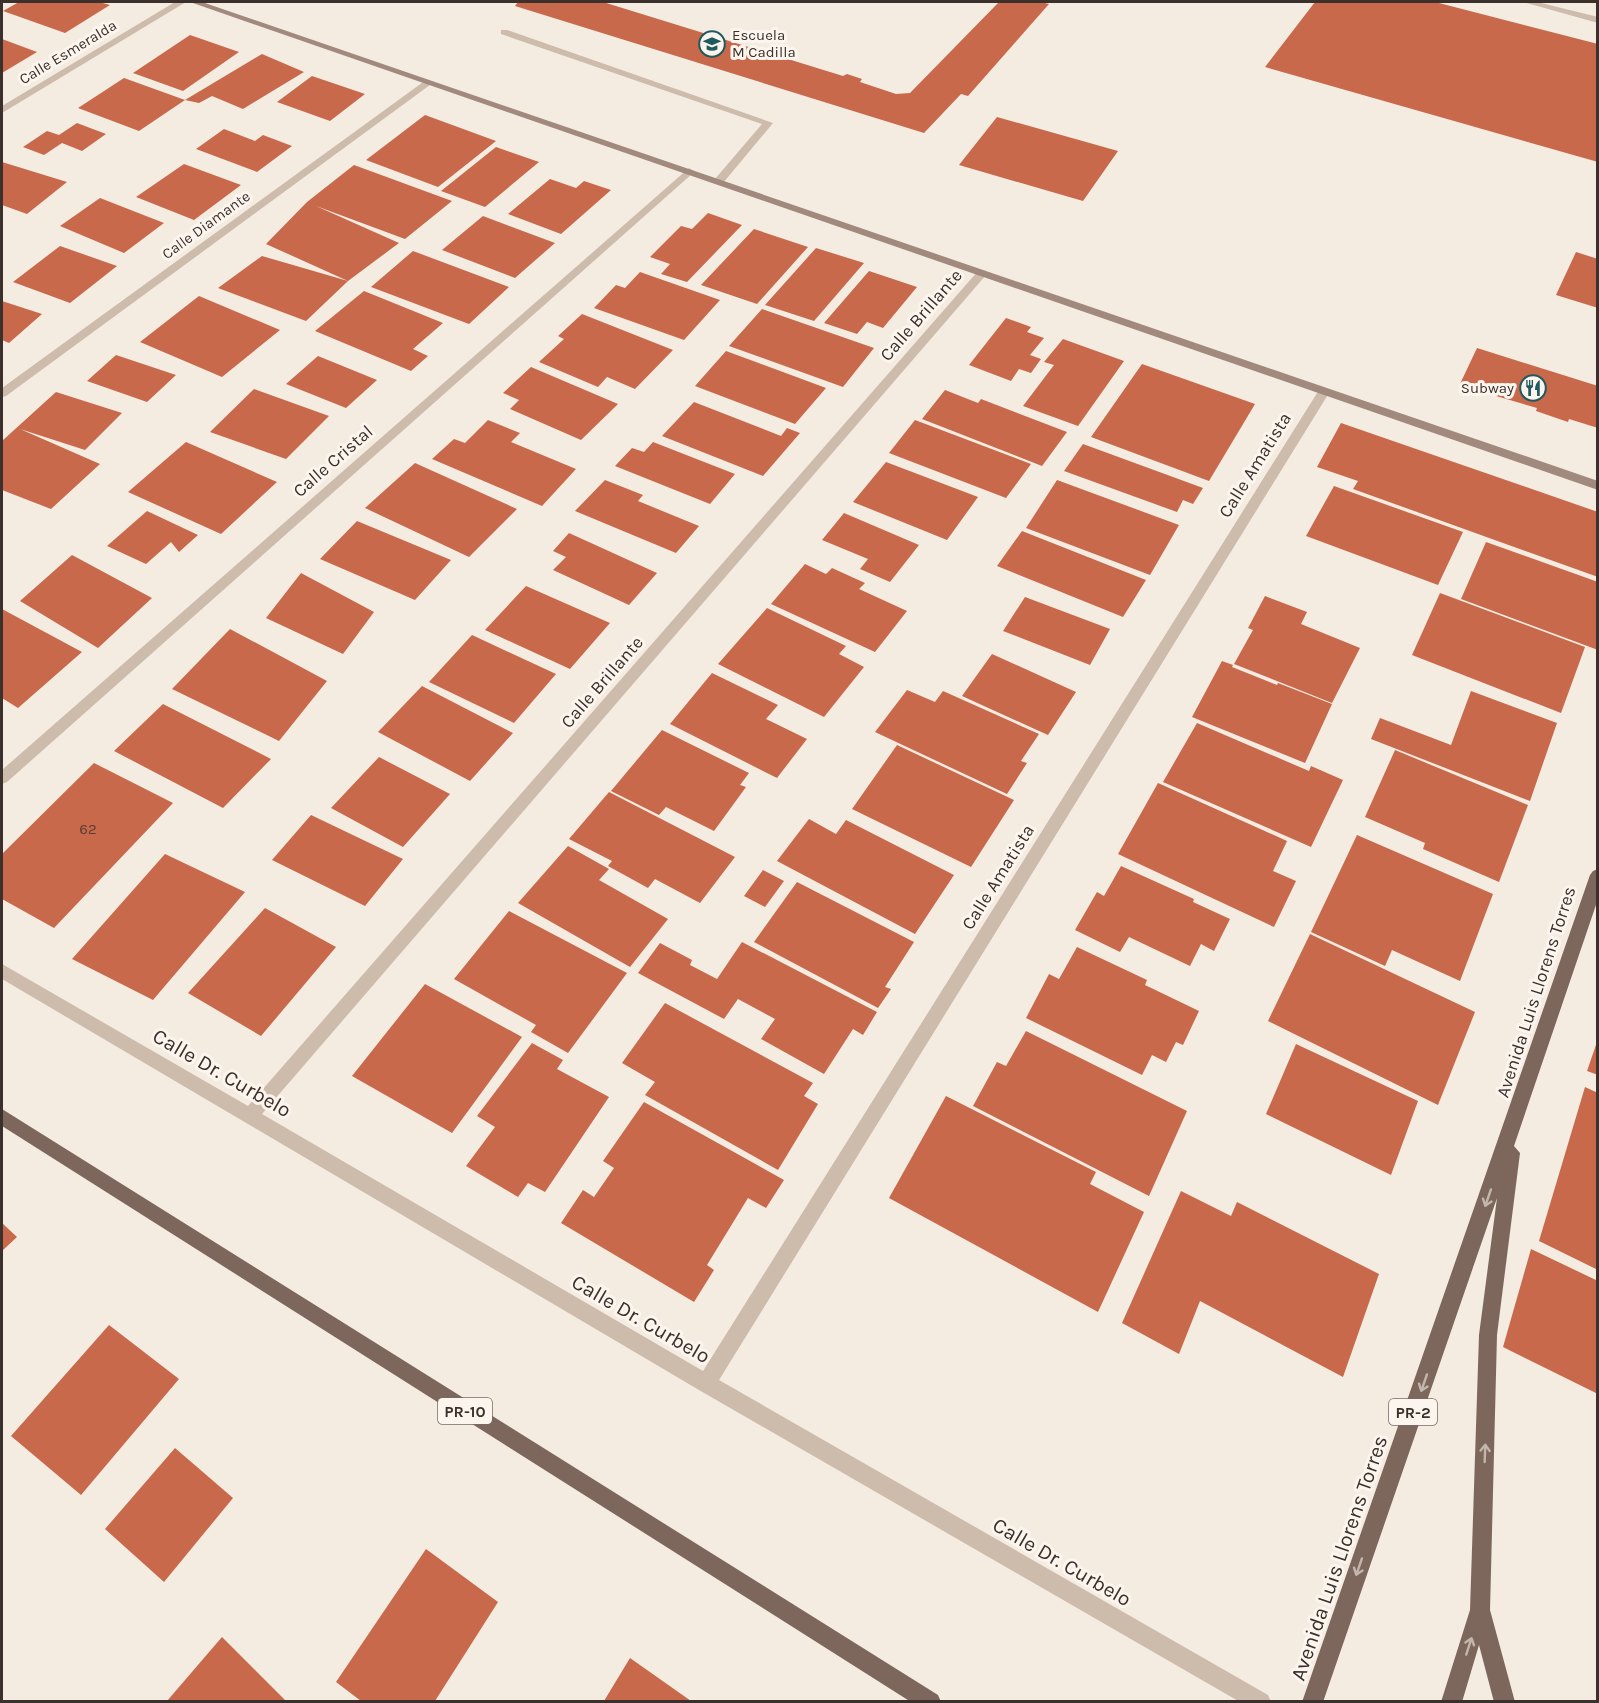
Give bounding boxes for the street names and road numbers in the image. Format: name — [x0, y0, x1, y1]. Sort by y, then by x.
street label: Calle Esmeralda — [16, 16, 120, 88]
street label: Calle Diamante — [158, 187, 254, 263]
street label: Calle Brillante — [875, 265, 967, 365]
street label: Calle Amatista — [1214, 408, 1296, 522]
street label: Calle Cristal — [289, 420, 377, 502]
street label: Calle Brillante — [556, 632, 648, 732]
street label: Calle Amatista — [957, 820, 1039, 934]
street label: Avenida Luis Llorens Torres — [1491, 884, 1581, 1100]
street label: Calle Dr. Curbelo — [148, 1024, 296, 1122]
street label: Calle Dr. Curbelo — [567, 1270, 715, 1368]
road number: PR-10 — [438, 1398, 492, 1424]
road number: PR-2 — [1389, 1399, 1437, 1425]
street label: Avenida Luis Llorens Torres — [1286, 1432, 1392, 1684]
street label: Calle Dr. Curbelo — [988, 1513, 1136, 1611]

